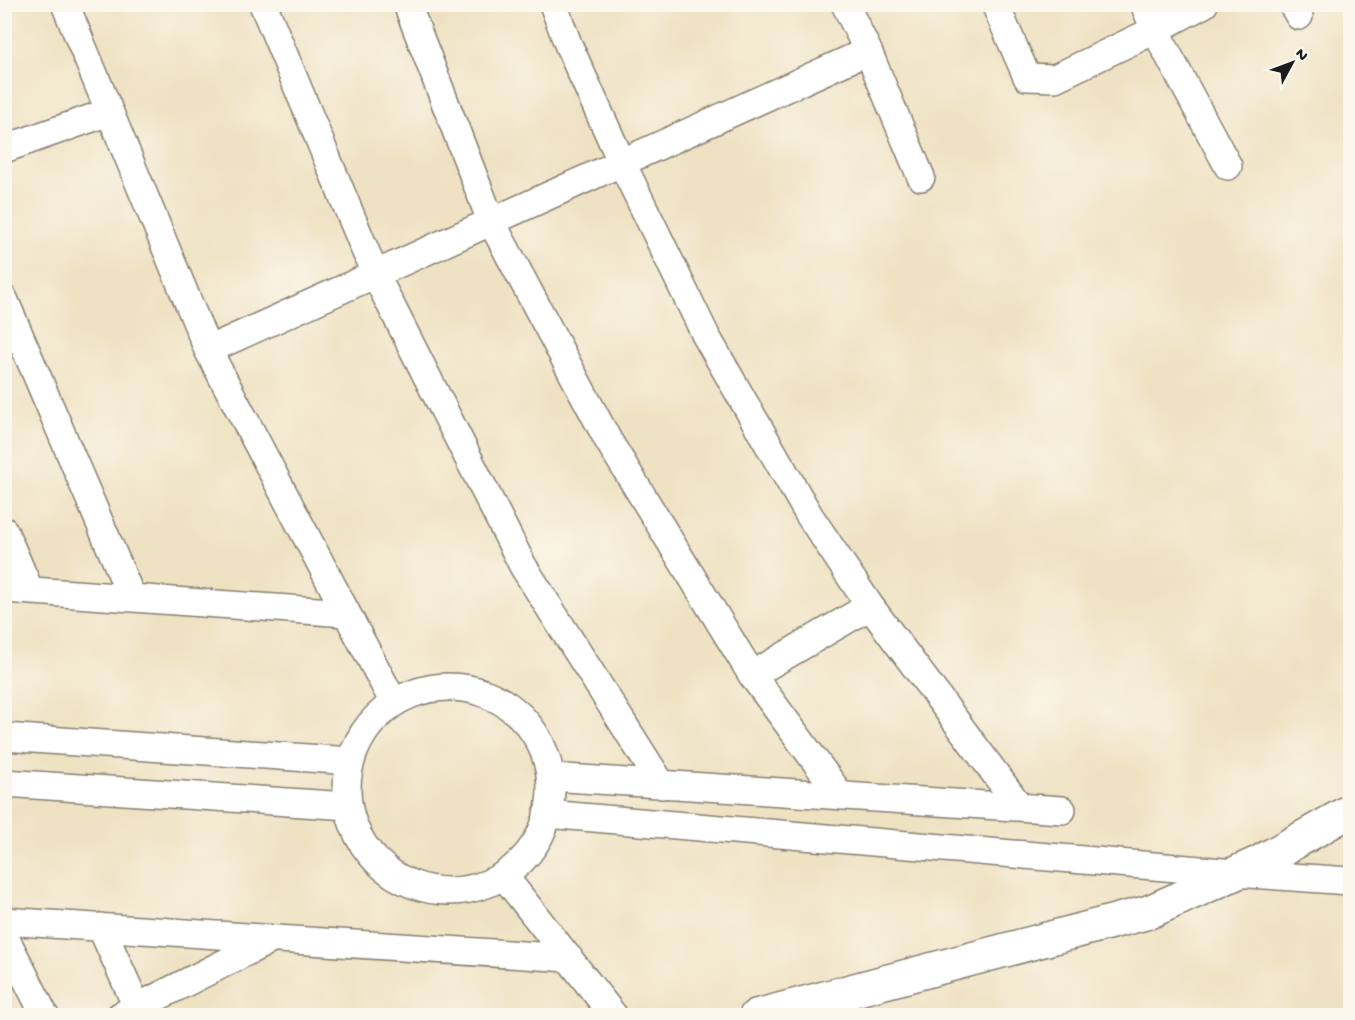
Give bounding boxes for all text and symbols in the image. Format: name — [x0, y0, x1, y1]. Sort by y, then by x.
north arrow — [1262, 33, 1322, 93]
text: N — [1290, 45, 1312, 66]

